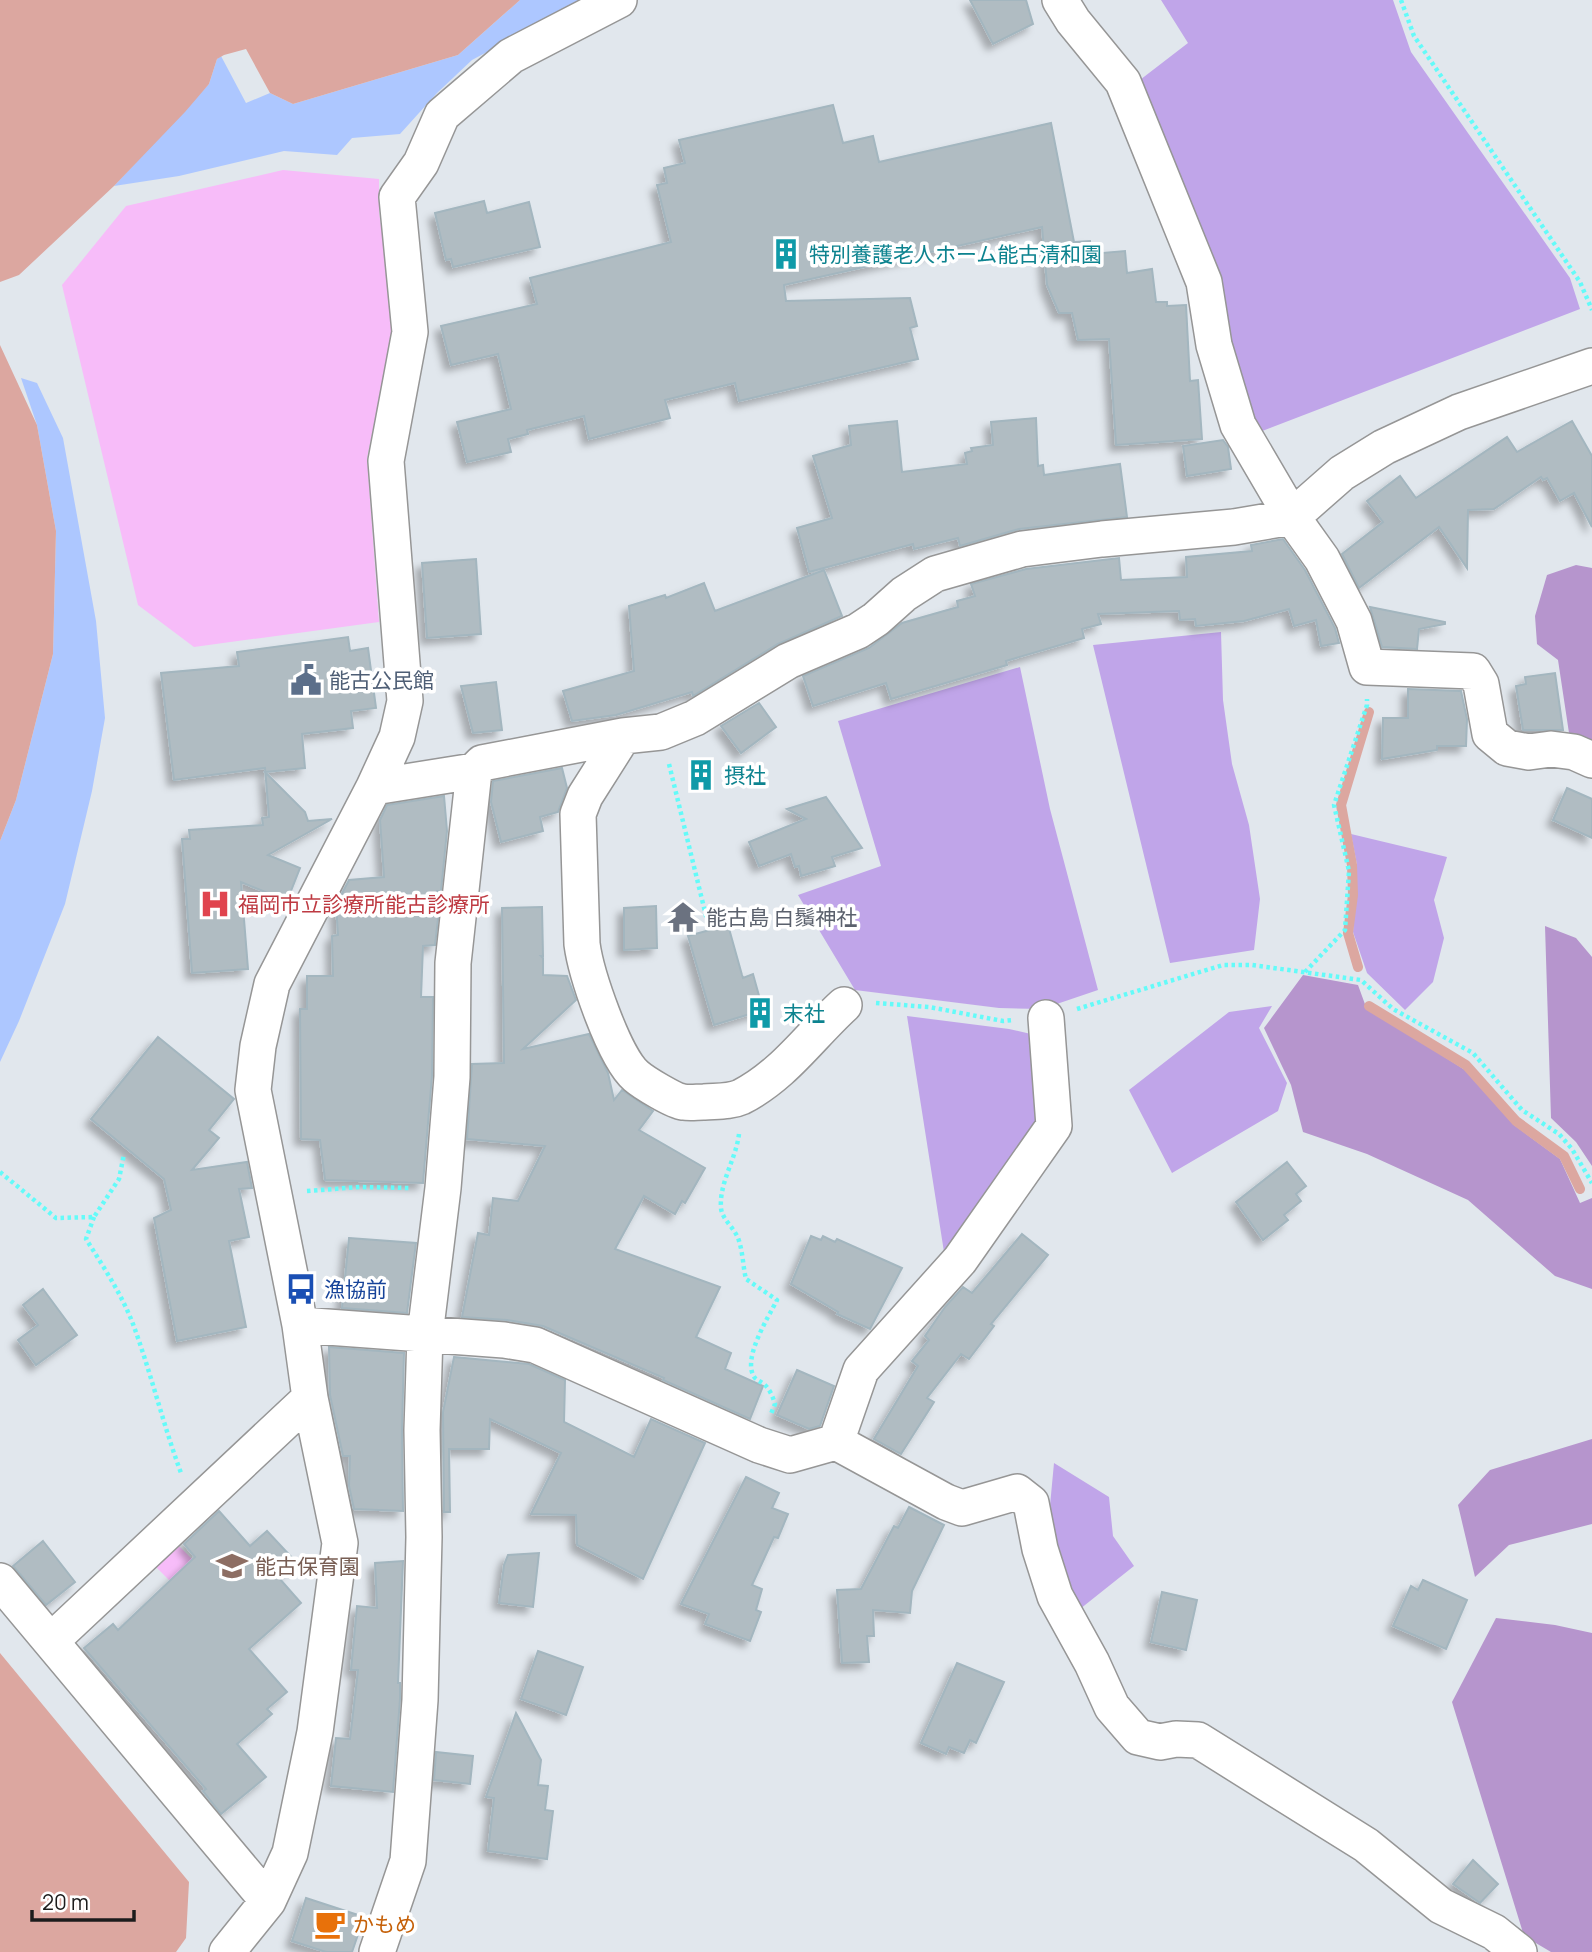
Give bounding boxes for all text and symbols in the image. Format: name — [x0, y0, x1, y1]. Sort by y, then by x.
building icon: 特別養護老人ホーム能古清和園 — [769, 237, 803, 271]
place label: 特別養護老人ホーム能古清和園 — [809, 240, 1102, 268]
public building icon: 能古公民館 — [289, 663, 323, 697]
place label: 能古公民館 — [329, 666, 434, 694]
building icon: 摂社 — [684, 758, 718, 792]
place label: 摂社 — [724, 761, 766, 789]
hospital icon: 福岡市立診療所能古診療所 — [198, 887, 232, 921]
place label: 福岡市立診療所能古診療所 — [238, 890, 490, 918]
temple icon: 能古島 白鬚神社 — [666, 900, 700, 934]
place label: 能古島 白鬚神社 — [706, 903, 857, 931]
building icon: 末社 — [743, 996, 777, 1030]
place label: 末社 — [783, 999, 825, 1027]
bus stop icon: 漁協前 — [284, 1272, 318, 1306]
place label: 漁協前 — [324, 1275, 387, 1303]
school or university icon: 能古保育園 — [215, 1549, 249, 1583]
place label: 能古保育園 — [255, 1552, 360, 1580]
scale bar — [32, 1878, 133, 1922]
text: 20 m — [42, 1888, 89, 1916]
cafe icon: かもめ — [313, 1907, 347, 1941]
place label: かもめ — [353, 1910, 416, 1938]

